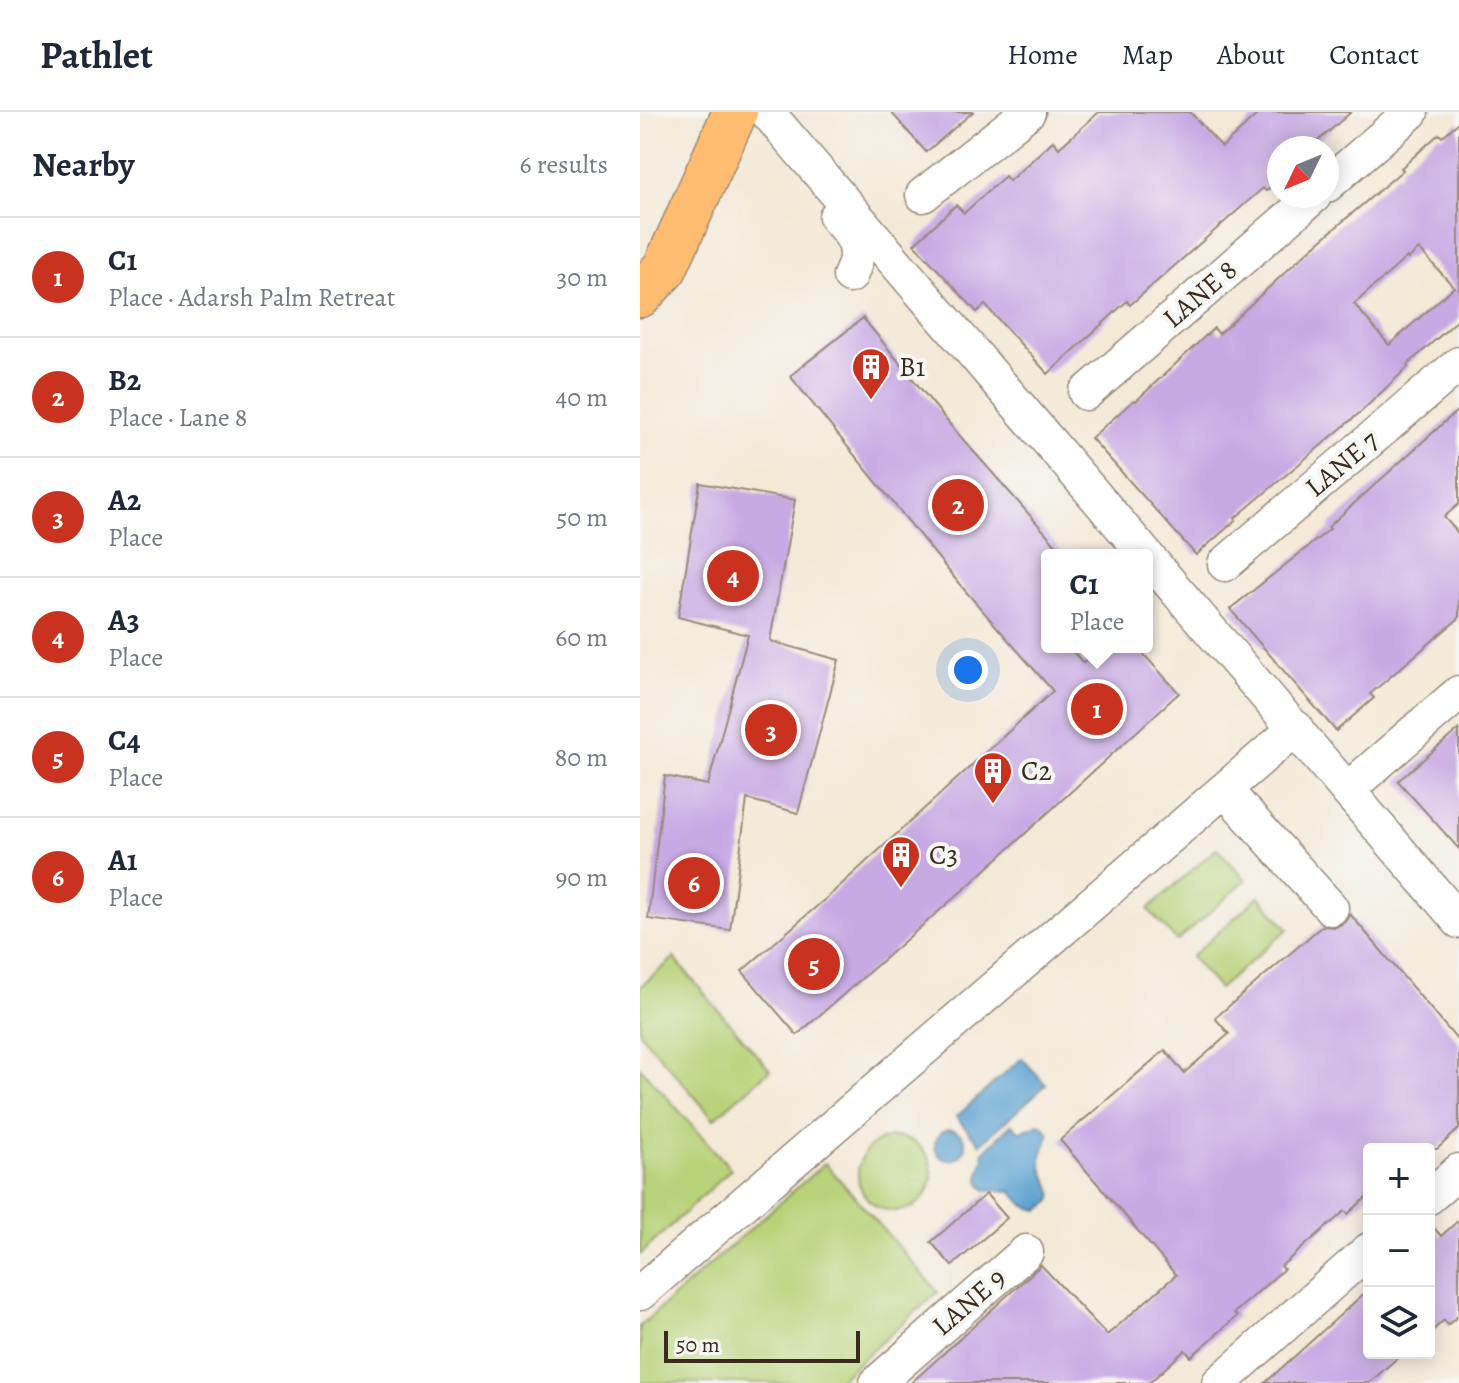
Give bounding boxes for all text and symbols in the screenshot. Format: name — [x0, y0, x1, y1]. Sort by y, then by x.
text: Pathlet — [40, 29, 153, 81]
text: Home — [1007, 36, 1078, 74]
text: Map — [1122, 36, 1173, 74]
text: About — [1217, 36, 1285, 74]
text: Contact — [1329, 36, 1419, 74]
north arrow — [1267, 136, 1339, 208]
text: Nearby — [32, 141, 135, 188]
text: 6 results — [520, 147, 608, 182]
text: C1 — [108, 240, 137, 280]
street label: LANE 8 — [1155, 251, 1245, 337]
text: 1 — [53, 260, 63, 295]
text: 30 m — [557, 260, 608, 295]
text: Place · Adarsh Palm Retreat — [108, 280, 395, 315]
building icon: B1 — [850, 346, 892, 401]
place label: B1 — [899, 348, 925, 386]
text: B2 — [108, 360, 141, 400]
text: 2 — [52, 380, 64, 415]
text: 40 m — [556, 380, 608, 415]
text: Place · Lane 8 — [108, 400, 247, 435]
street label: LANE 7 — [1297, 422, 1387, 506]
pin: 2 — [932, 475, 984, 535]
text: A2 — [108, 480, 141, 520]
text: 3 — [52, 500, 64, 535]
text: 50 m — [556, 500, 608, 535]
text: Place — [108, 520, 163, 555]
pin: 4 — [707, 546, 759, 606]
popup — [1041, 549, 1153, 653]
text: C1 — [1069, 564, 1099, 604]
text: A3 — [108, 600, 140, 640]
text: Place — [1069, 604, 1125, 639]
text: 4 — [52, 620, 64, 655]
text: 60 m — [555, 620, 608, 655]
text: Place — [108, 640, 163, 675]
your location — [948, 650, 988, 690]
pin: 1 — [1071, 679, 1123, 739]
pin: 3 — [745, 700, 797, 760]
text: C4 — [108, 720, 141, 760]
text: 5 — [52, 740, 64, 775]
text: 80 m — [555, 740, 608, 775]
building icon: C2 — [972, 750, 1014, 805]
place label: C2 — [1021, 752, 1052, 790]
text: Place — [108, 760, 163, 795]
building icon: C3 — [880, 834, 922, 889]
place label: C3 — [929, 836, 958, 874]
text: A1 — [108, 840, 138, 880]
pin: 6 — [668, 853, 720, 913]
text: 6 — [52, 860, 64, 895]
text: 90 m — [556, 860, 608, 895]
text: Place — [108, 880, 163, 915]
pin: 5 — [788, 934, 840, 994]
map controls — [1363, 1143, 1435, 1359]
button: + — [1363, 1143, 1435, 1215]
button: − — [1363, 1215, 1435, 1287]
street label: LANE 9 — [924, 1259, 1014, 1345]
button: layers — [1363, 1287, 1435, 1359]
scale bar — [664, 1327, 860, 1363]
text: 50 m — [676, 1330, 720, 1360]

